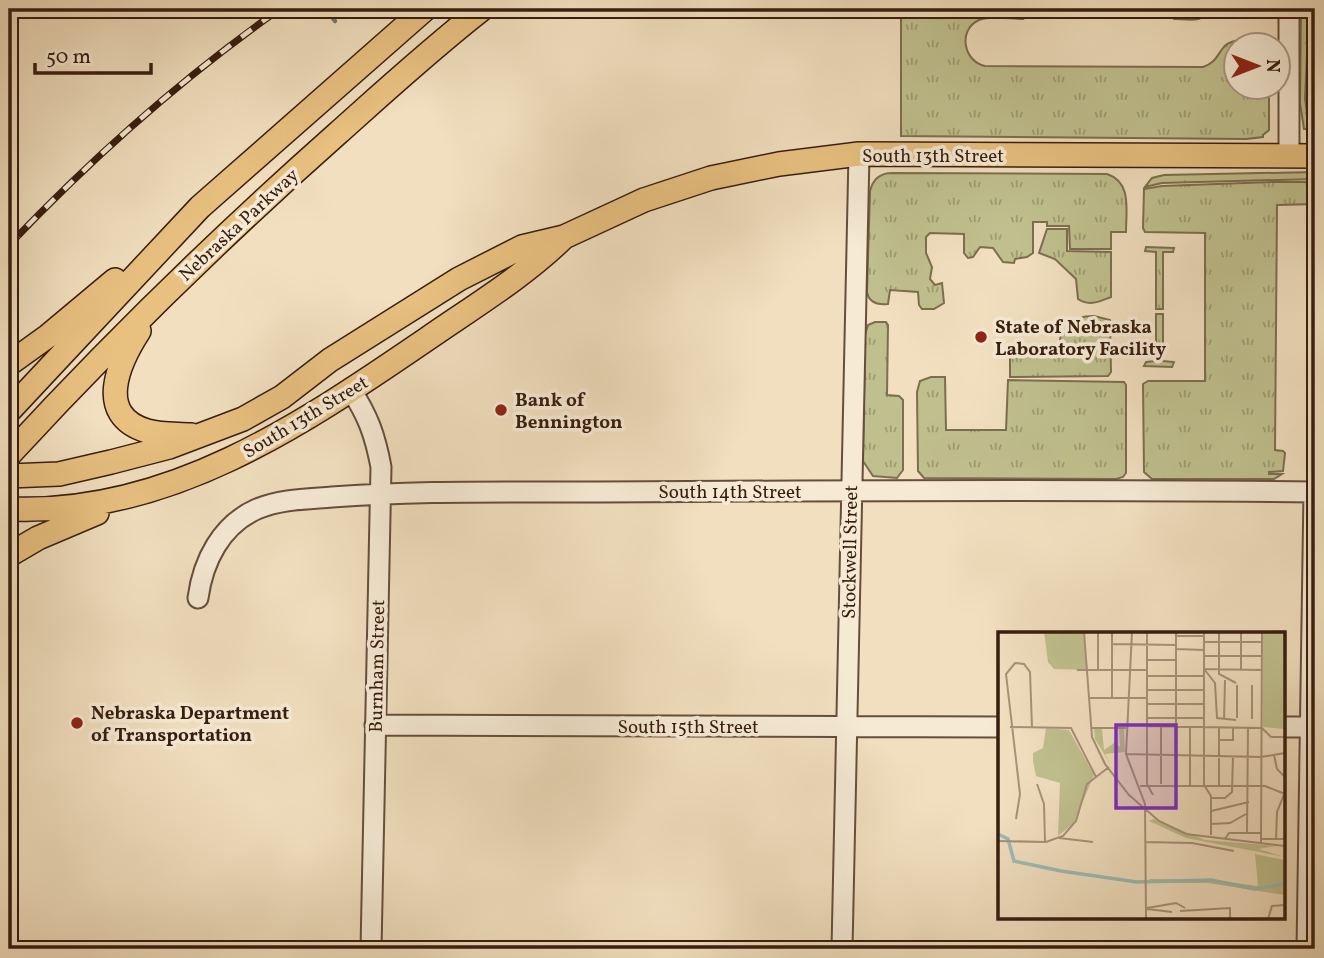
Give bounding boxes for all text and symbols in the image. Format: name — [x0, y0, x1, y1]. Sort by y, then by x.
scale bar — [35, 32, 150, 76]
north arrow — [1222, 32, 1292, 102]
text: 50 m — [46, 43, 91, 72]
text: N — [1259, 59, 1285, 73]
street label: South 13th Street — [862, 144, 1004, 170]
street label: Nebraska Parkway — [174, 163, 305, 288]
place label: State of Nebraska Laboratory Facility — [995, 315, 1167, 363]
marker: State of Nebraska Laboratory Facility — [973, 329, 989, 345]
street label: South 13th Street — [239, 370, 374, 465]
place label: Bank of Bennington — [515, 388, 622, 436]
marker: Bank of Bennington — [493, 402, 509, 418]
street label: South 14th Street — [658, 480, 802, 506]
street label: Stockwell Street — [837, 485, 865, 619]
street label: Burnham Street — [364, 599, 392, 733]
inset map — [998, 632, 1286, 920]
place label: Nebraska Department of Transportation — [91, 701, 289, 749]
marker: Nebraska Department of Transportation — [69, 715, 85, 731]
street label: South 15th Street — [617, 715, 759, 741]

